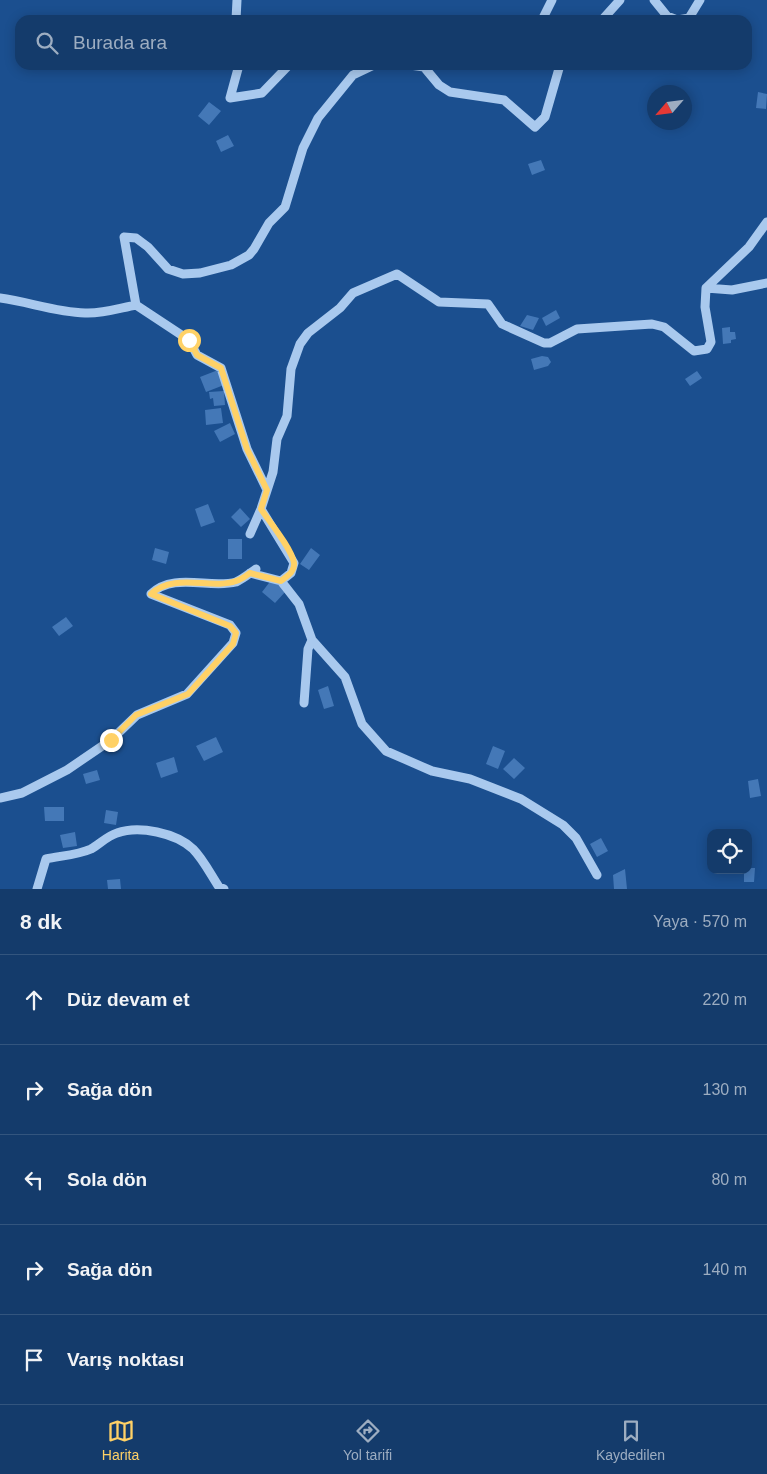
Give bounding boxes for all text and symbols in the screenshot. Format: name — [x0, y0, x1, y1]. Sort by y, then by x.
search box — [15, 15, 752, 70]
icon: search — [33, 29, 61, 57]
text: Burada ara — [73, 32, 167, 53]
north arrow — [647, 85, 692, 130]
route start — [178, 329, 201, 352]
route end — [100, 729, 123, 752]
map controls — [707, 829, 752, 874]
button: locate — [707, 829, 752, 874]
text: 8 dk — [20, 910, 62, 933]
text: Yaya · 570 m — [653, 913, 747, 930]
icon: ahead — [20, 986, 48, 1014]
text: Düz devam et — [67, 989, 189, 1010]
text: 220 m — [703, 991, 747, 1008]
icon: right — [20, 1076, 48, 1104]
text: Sağa dön — [67, 1079, 153, 1100]
text: 130 m — [703, 1081, 747, 1098]
icon: left — [20, 1166, 48, 1194]
text: Sola dön — [67, 1169, 147, 1190]
text: 80 m — [711, 1171, 747, 1188]
icon: right — [20, 1256, 48, 1284]
text: Sağa dön — [67, 1259, 153, 1280]
text: 140 m — [703, 1261, 747, 1278]
icon: arrive — [20, 1346, 48, 1374]
text: Varış noktası — [67, 1349, 184, 1370]
tab: Harita — [102, 1417, 139, 1463]
tab: Yol tarifi — [343, 1417, 392, 1463]
tab: Kaydedilen — [596, 1417, 665, 1463]

